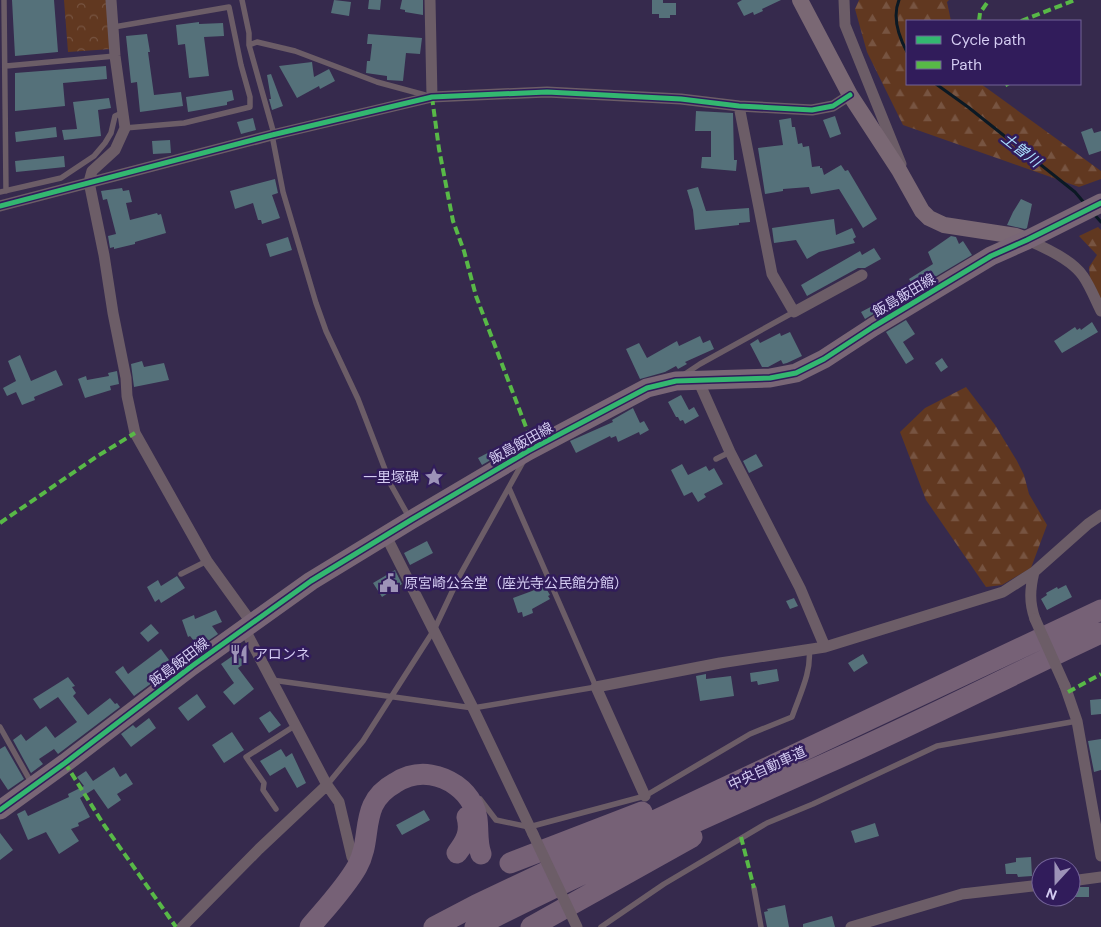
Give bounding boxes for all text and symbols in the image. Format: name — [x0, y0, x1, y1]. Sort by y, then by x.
legend — [906, 20, 1081, 85]
text: Cycle path — [951, 30, 1026, 50]
text: Path — [951, 55, 982, 75]
water label: 土曽川 — [997, 128, 1046, 173]
street label: 飯島飯田線 — [869, 269, 939, 321]
street label: 飯島飯田線 — [486, 418, 556, 468]
place icon: 一里塚碑 — [423, 466, 445, 488]
place label: 一里塚碑 — [363, 468, 419, 486]
public building icon: 原宮崎公会堂（座光寺公民館分館） — [378, 572, 400, 594]
place label: 原宮崎公会堂（座光寺公民館分館） — [404, 574, 628, 592]
street label: 飯島飯田線 — [146, 634, 212, 690]
restaurant icon: アロンネ — [228, 643, 250, 665]
place label: アロンネ — [254, 645, 310, 663]
street label: 中央自動車道 — [725, 742, 809, 794]
north arrow — [1031, 857, 1081, 907]
text: N — [1043, 884, 1059, 904]

